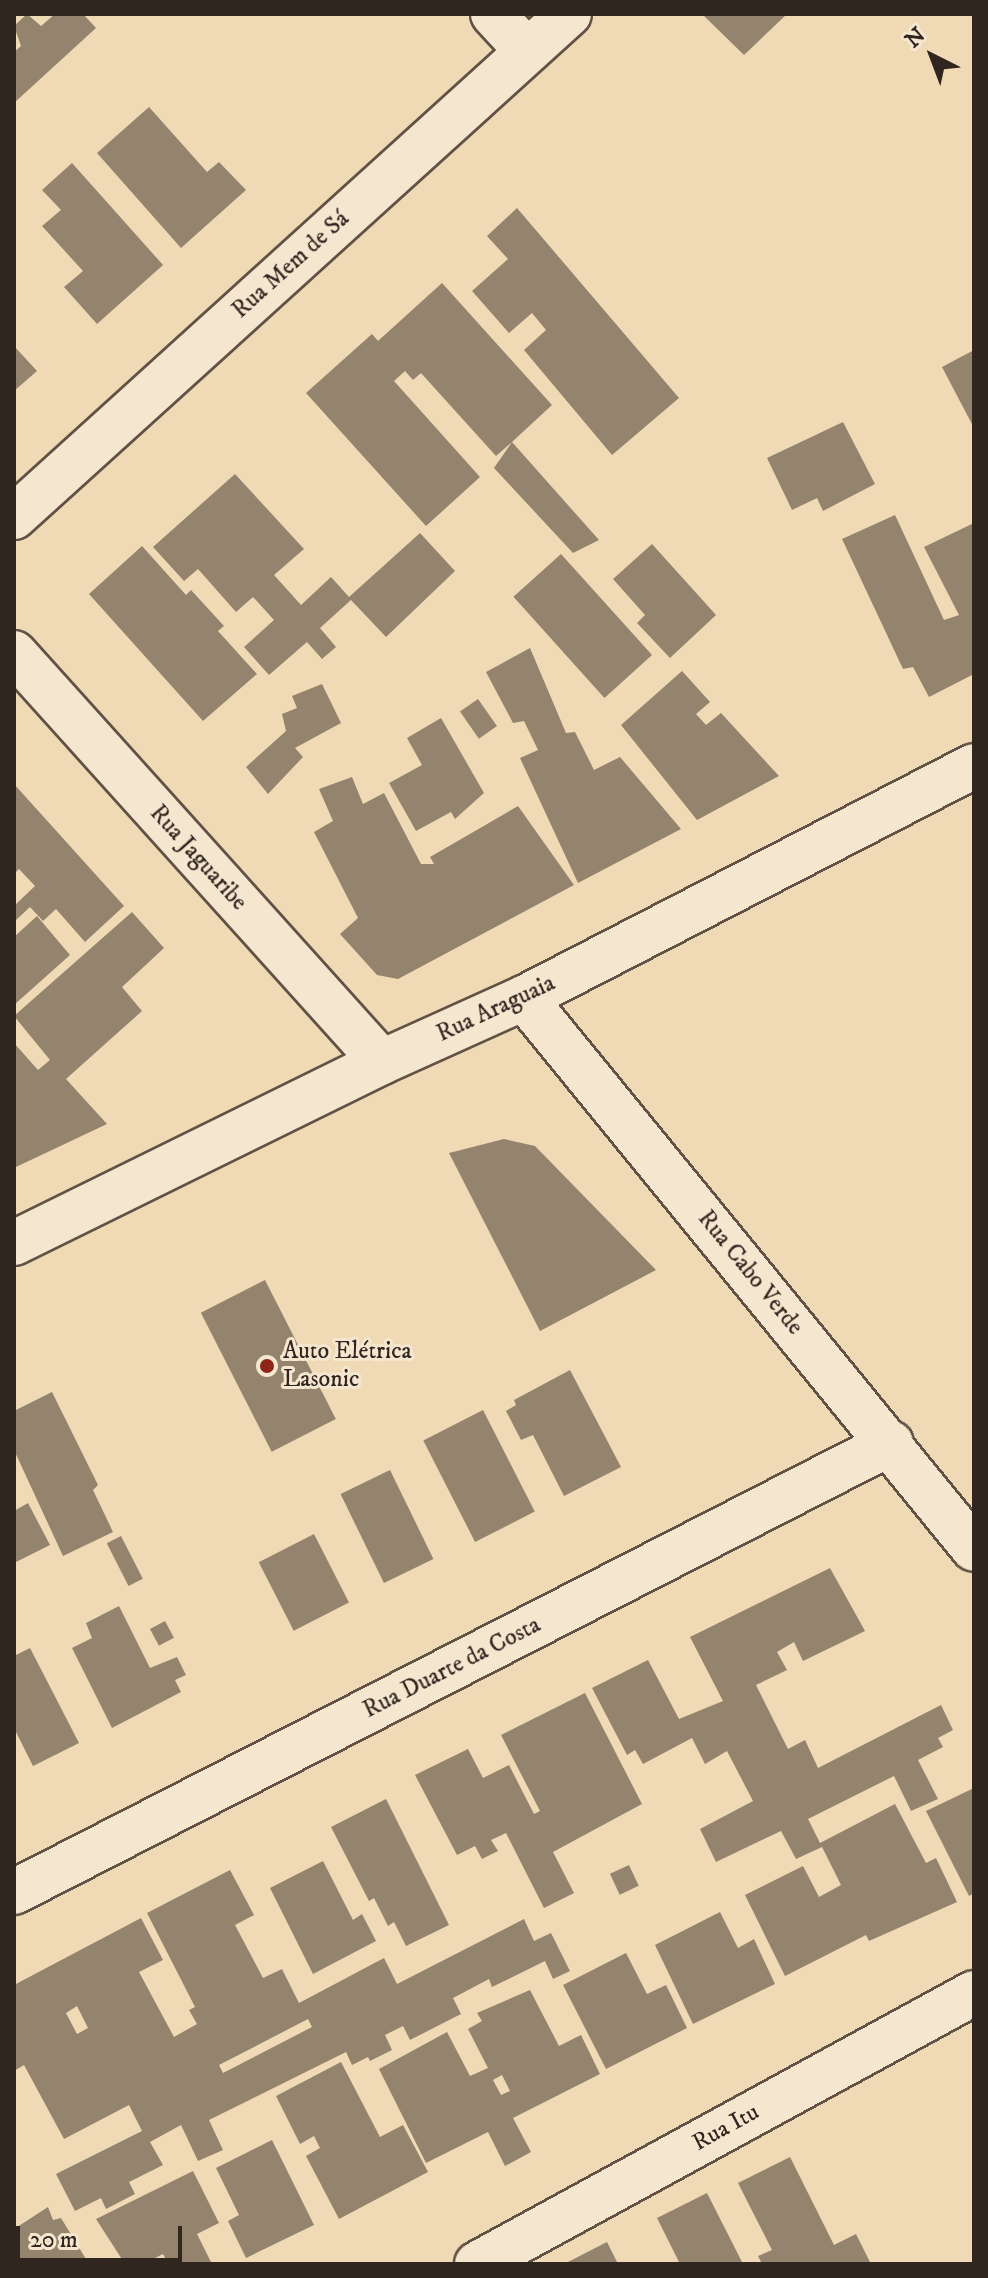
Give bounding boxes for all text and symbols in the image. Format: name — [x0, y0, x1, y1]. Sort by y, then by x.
north arrow — [892, 16, 972, 96]
text: N — [900, 22, 931, 54]
street label: Rua Mem de Sá — [227, 205, 355, 325]
street label: Rua Jaguaribe — [143, 799, 253, 917]
street label: Rua Araguaia — [432, 969, 560, 1049]
street label: Rua Cabo Verde — [691, 1205, 809, 1341]
place label: Auto Elétrica Lasonic — [283, 1338, 412, 1394]
marker: Auto Elétrica Lasonic — [258, 1357, 276, 1375]
street label: Rua Duarte da Costa — [359, 1611, 545, 1725]
street label: Rua Itu — [688, 2098, 764, 2158]
scale bar — [20, 2210, 186, 2260]
text: 20 m — [30, 2225, 78, 2255]

